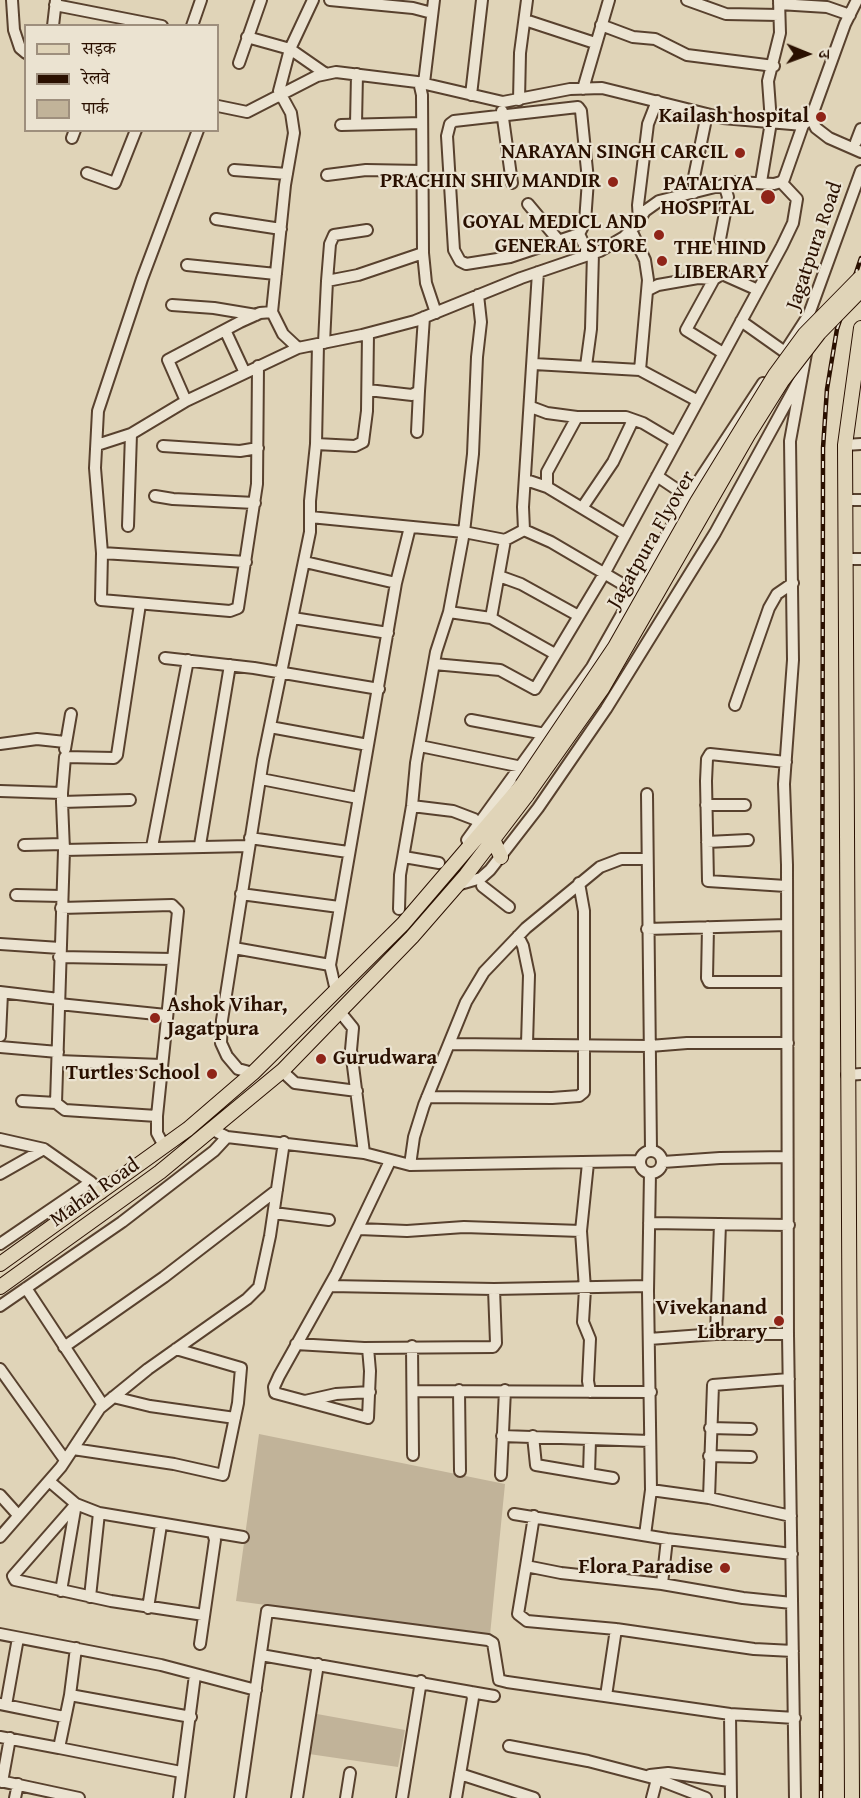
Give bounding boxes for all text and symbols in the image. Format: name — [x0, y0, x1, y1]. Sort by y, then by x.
legend — [24, 24, 219, 132]
north arrow — [777, 24, 837, 84]
text: सड़क — [82, 34, 116, 61]
text: उ — [813, 50, 837, 59]
text: रेलवे — [82, 64, 110, 91]
text: पार्क — [82, 94, 109, 121]
place label: Kailash hospital — [659, 104, 809, 130]
marker: Kailash hospital — [814, 110, 828, 124]
place label: NARAYAN SINGH CARCIL — [501, 140, 728, 166]
marker: NARAYAN SINGH CARCIL — [733, 146, 747, 160]
place label: PRACHIN SHIV MANDIR — [380, 169, 601, 195]
place label: PATALIYA HOSPITAL — [660, 172, 754, 222]
marker: PRACHIN SHIV MANDIR — [606, 175, 620, 189]
street label: Jagatpura Road — [781, 179, 849, 313]
marker: PATALIYA HOSPITAL — [759, 188, 777, 206]
place label: GOYAL MEDICL AND GENERAL STORE — [463, 210, 647, 260]
marker: GOYAL MEDICL AND GENERAL STORE — [652, 228, 666, 242]
place label: THE HIND LIBERARY — [674, 236, 769, 286]
marker: THE HIND LIBERARY — [655, 254, 669, 268]
street label: Jagatpura Flyover — [602, 467, 702, 613]
place label: Ashok Vihar, Jagatpura — [167, 993, 287, 1043]
marker: Ashok Vihar, Jagatpura — [148, 1011, 162, 1025]
place label: Gurudwara — [333, 1046, 437, 1072]
marker: Gurudwara — [314, 1052, 328, 1066]
place label: Turtles School — [66, 1061, 200, 1087]
marker: Turtles School — [205, 1067, 219, 1081]
street label: Mahal Road — [45, 1153, 145, 1233]
place label: Vivekanand Library — [656, 1296, 767, 1346]
marker: Vivekanand Library — [772, 1314, 786, 1328]
place label: Flora Paradise — [579, 1555, 713, 1581]
marker: Flora Paradise — [718, 1561, 732, 1575]

